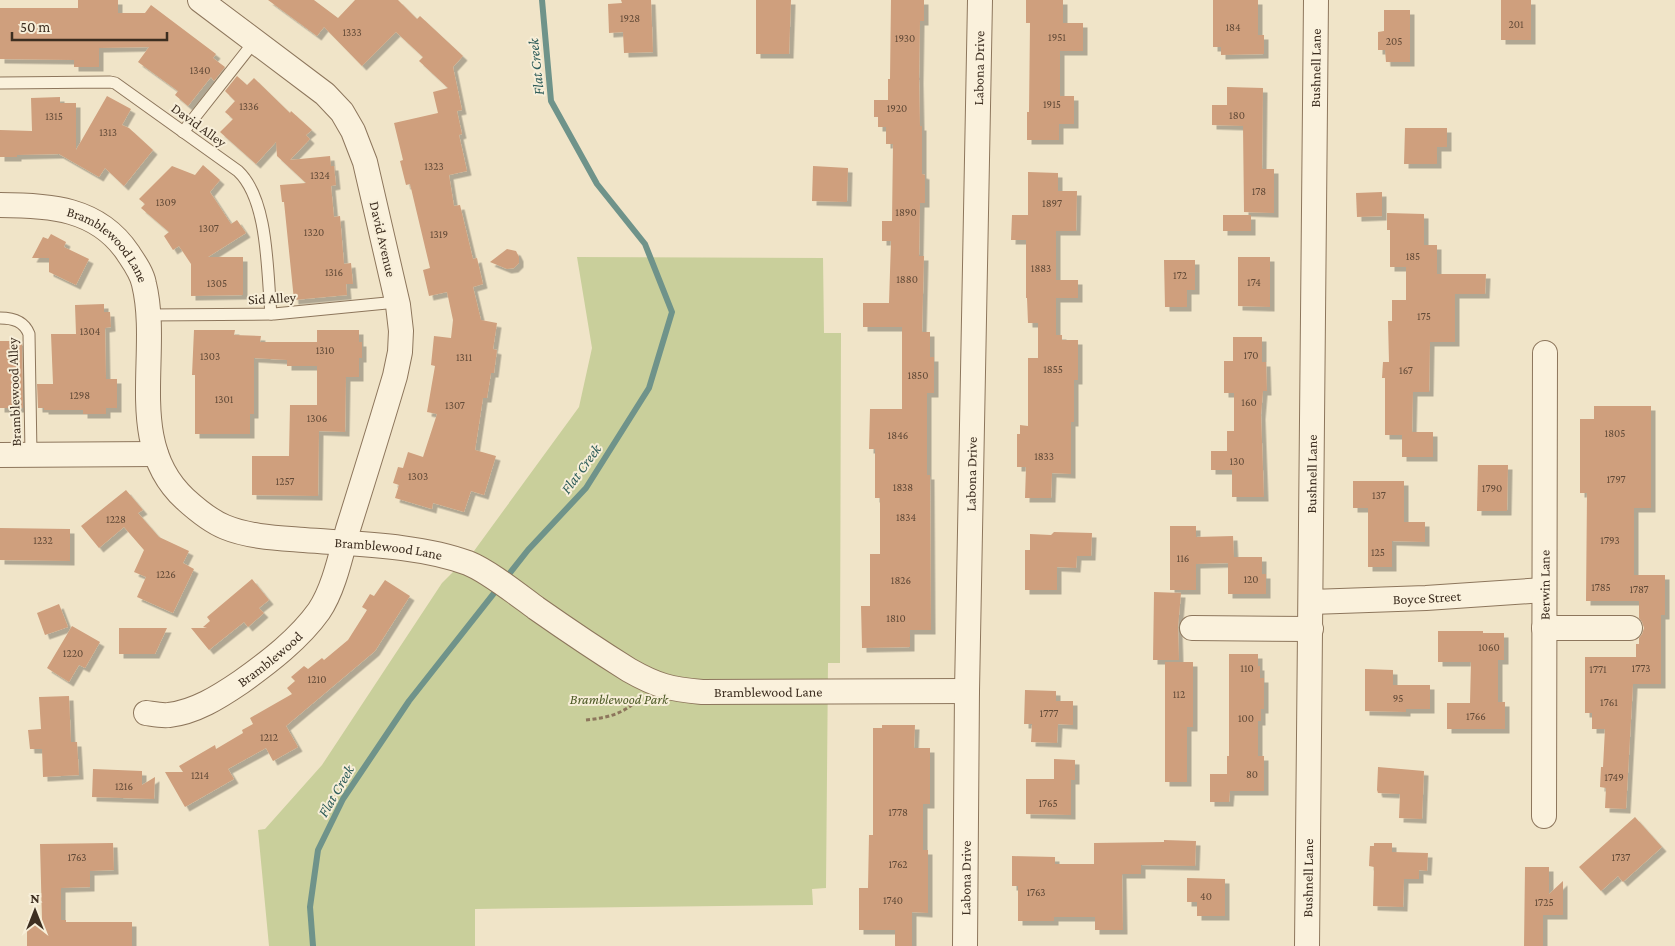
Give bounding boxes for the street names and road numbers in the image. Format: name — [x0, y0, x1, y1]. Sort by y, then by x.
street label: Bushnell Lane — [1307, 28, 1324, 108]
street label: Labona Drive — [970, 31, 987, 106]
street label: David Alley — [169, 100, 230, 151]
street label: David Avenue — [367, 200, 399, 278]
street label: Bramblewood Lane — [65, 203, 151, 284]
street label: Sid Alley — [248, 289, 297, 307]
street label: Bramblewood Alley — [4, 337, 24, 447]
street label: Bushnell Lane — [1303, 434, 1320, 514]
street label: Labona Drive — [962, 437, 980, 512]
street label: Bramblewood Lane — [334, 534, 444, 563]
street label: Berwin Lane — [1536, 550, 1553, 620]
street label: Boyce Street — [1393, 588, 1462, 607]
street label: Bramblewood — [234, 628, 306, 690]
street label: Bramblewood Lane — [714, 684, 822, 700]
street label: Bushnell Lane — [1299, 838, 1316, 918]
street label: Labona Drive — [957, 841, 974, 915]

